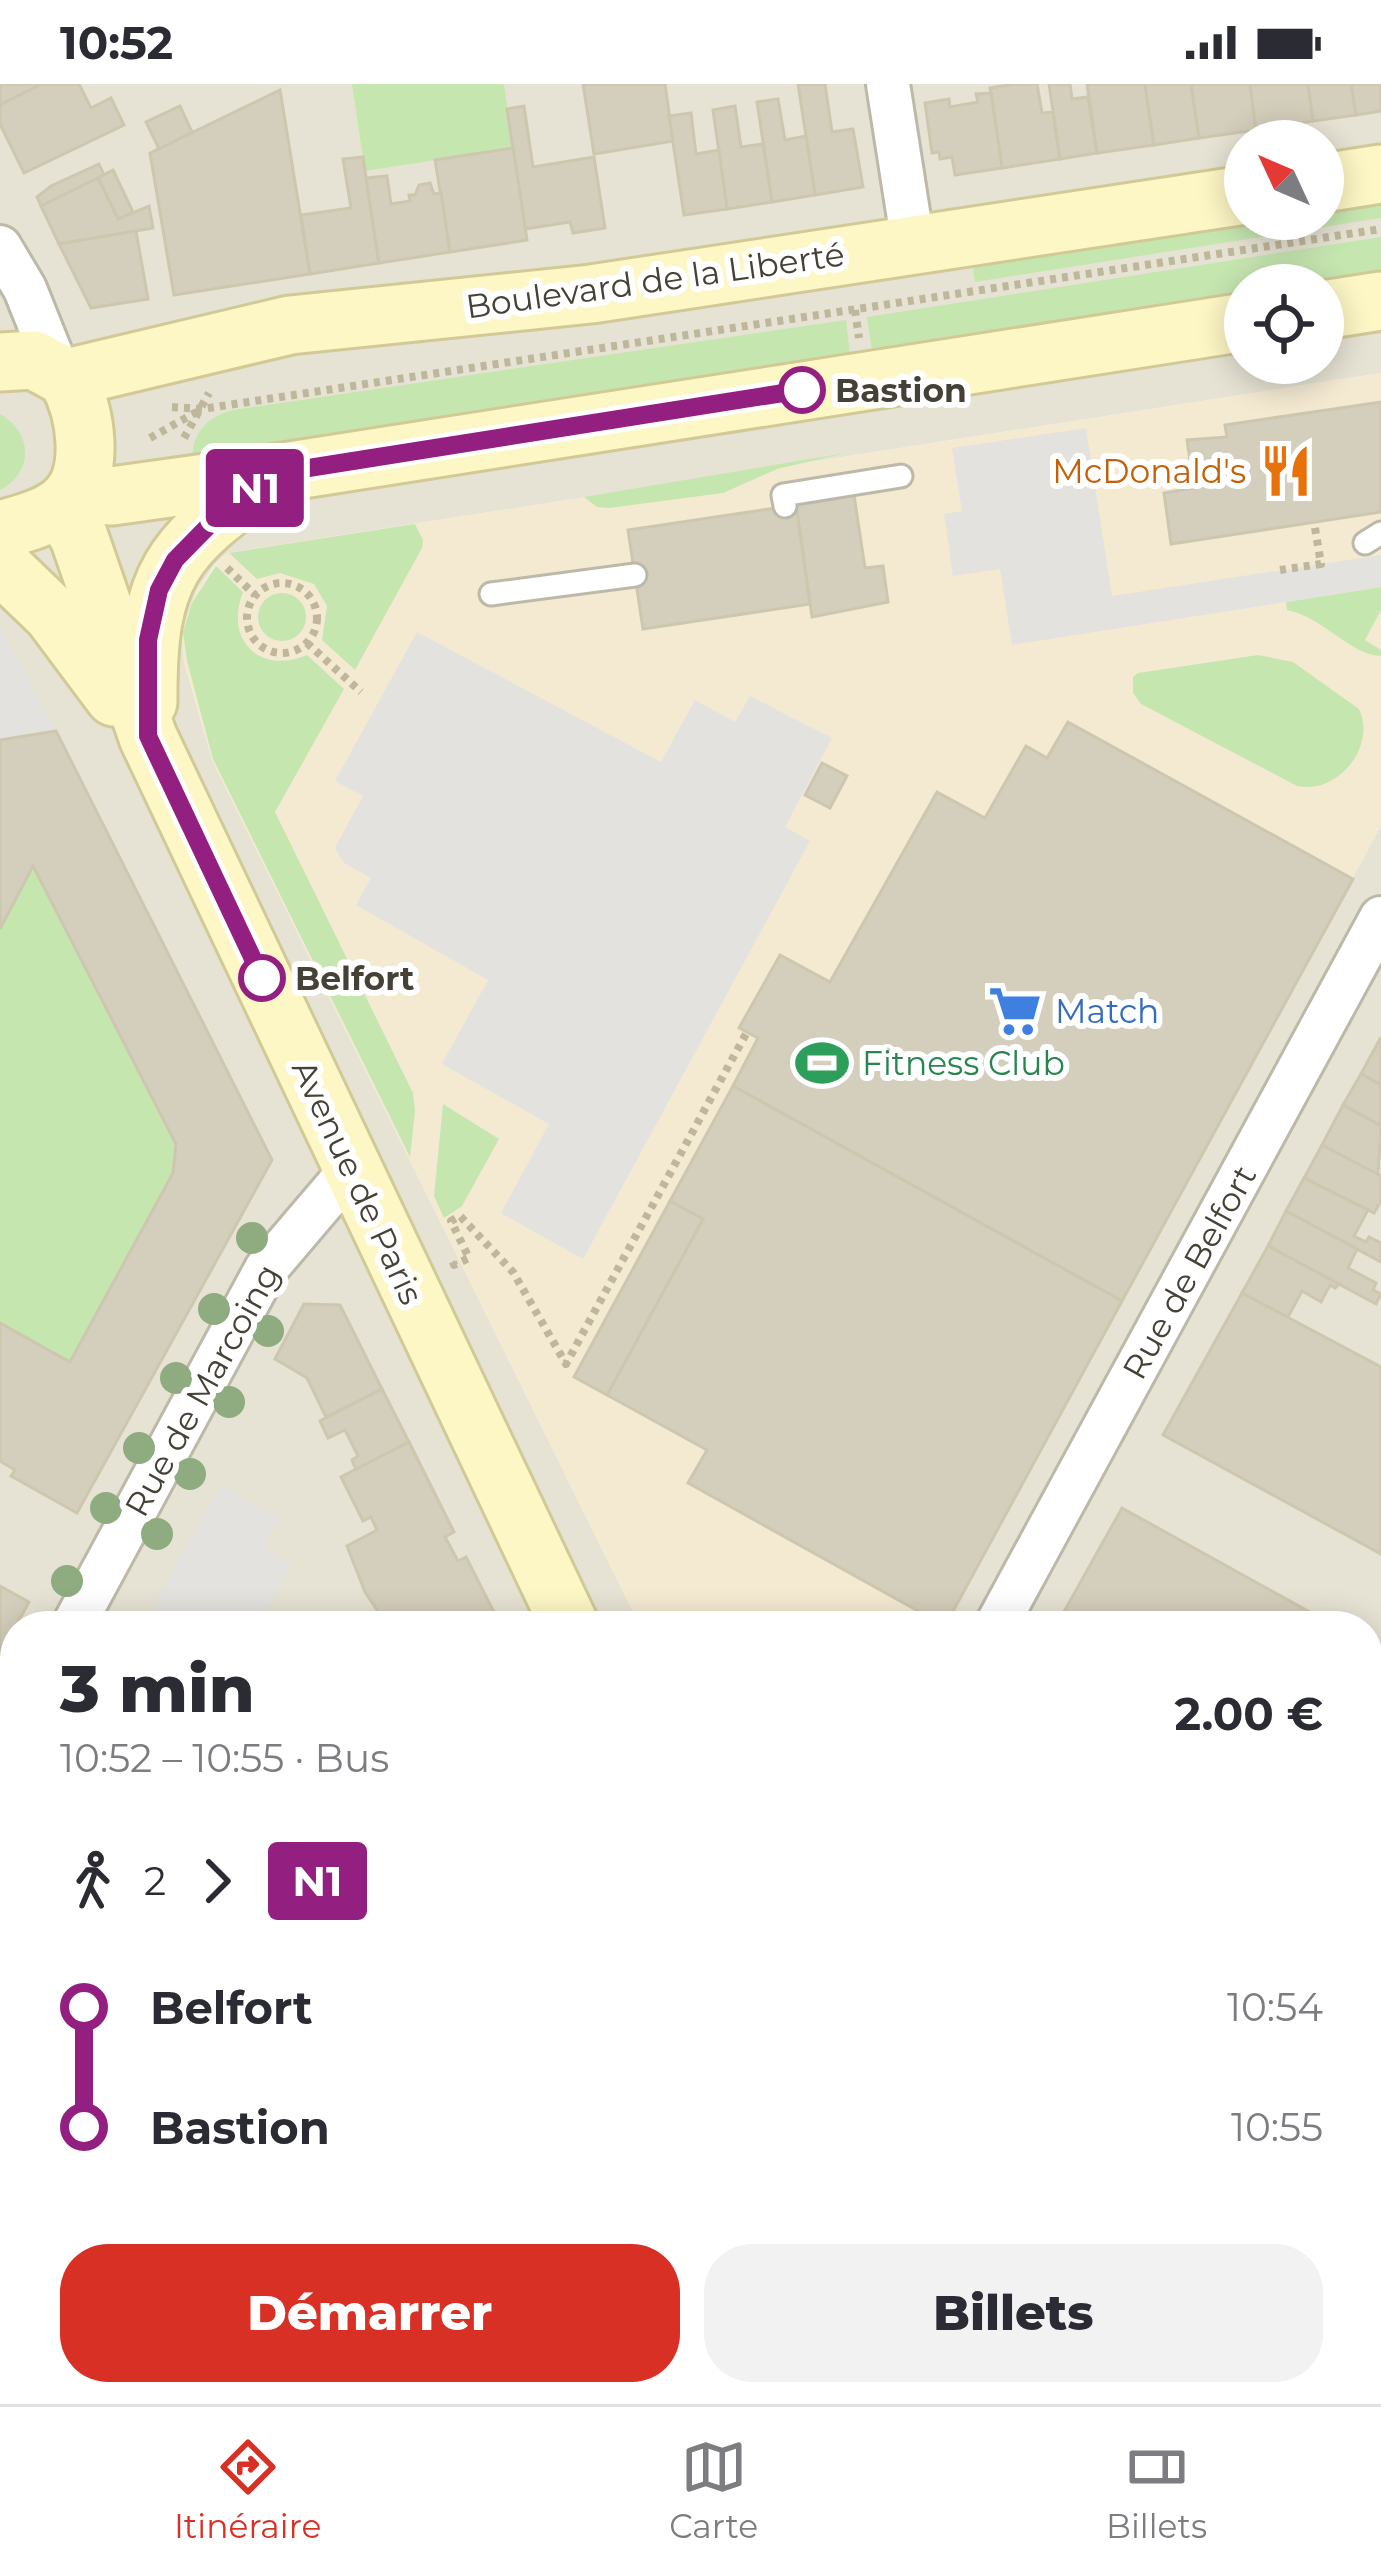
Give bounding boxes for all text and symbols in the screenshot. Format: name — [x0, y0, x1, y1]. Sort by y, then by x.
text: 10:52 — [60, 15, 173, 70]
north arrow — [1224, 120, 1344, 240]
map controls — [1224, 120, 1344, 384]
street label: Boulevard de la Liberté — [463, 234, 847, 326]
button: locate — [1224, 264, 1344, 384]
marker: Bastion — [780, 368, 824, 412]
place label: Bastion — [835, 370, 967, 410]
restaurant icon: McDonald's — [1257, 442, 1315, 500]
line badge: N1 — [201, 449, 309, 527]
place label: McDonald's — [1052, 451, 1246, 491]
text: N1 — [230, 462, 280, 514]
marker: Belfort — [240, 956, 284, 1000]
place label: Belfort — [295, 958, 414, 998]
supermarket icon: Match — [986, 982, 1044, 1040]
place label: Match — [1055, 991, 1159, 1031]
sports icon: Fitness Club — [793, 1034, 851, 1092]
place label: Fitness Club — [862, 1043, 1065, 1083]
street label: Avenue de Paris — [284, 1054, 432, 1310]
street label: Rue de Belfort — [1114, 1158, 1264, 1386]
street label: Rue de Marcoing — [116, 1257, 288, 1523]
text: 3 min — [60, 1648, 255, 1729]
text: 2.00 € — [1174, 1686, 1323, 1741]
text: 10:52 – 10:55 · Bus — [60, 1734, 389, 1782]
icon: walk — [60, 1848, 126, 1914]
icon: forward — [184, 1848, 250, 1914]
text: N1 — [292, 1855, 343, 1907]
text: 2 — [144, 1857, 166, 1905]
text: Belfort — [150, 1980, 313, 2035]
text: 10:54 — [1227, 1983, 1323, 2031]
text: Bastion — [150, 2100, 330, 2155]
text: 10:55 — [1231, 2103, 1323, 2151]
button: Démarrer — [60, 2244, 680, 2382]
button: Billets — [704, 2244, 1323, 2382]
tab: Itinéraire — [174, 2434, 321, 2546]
tab: Carte — [669, 2434, 758, 2546]
tab: Billets — [1106, 2434, 1207, 2546]

